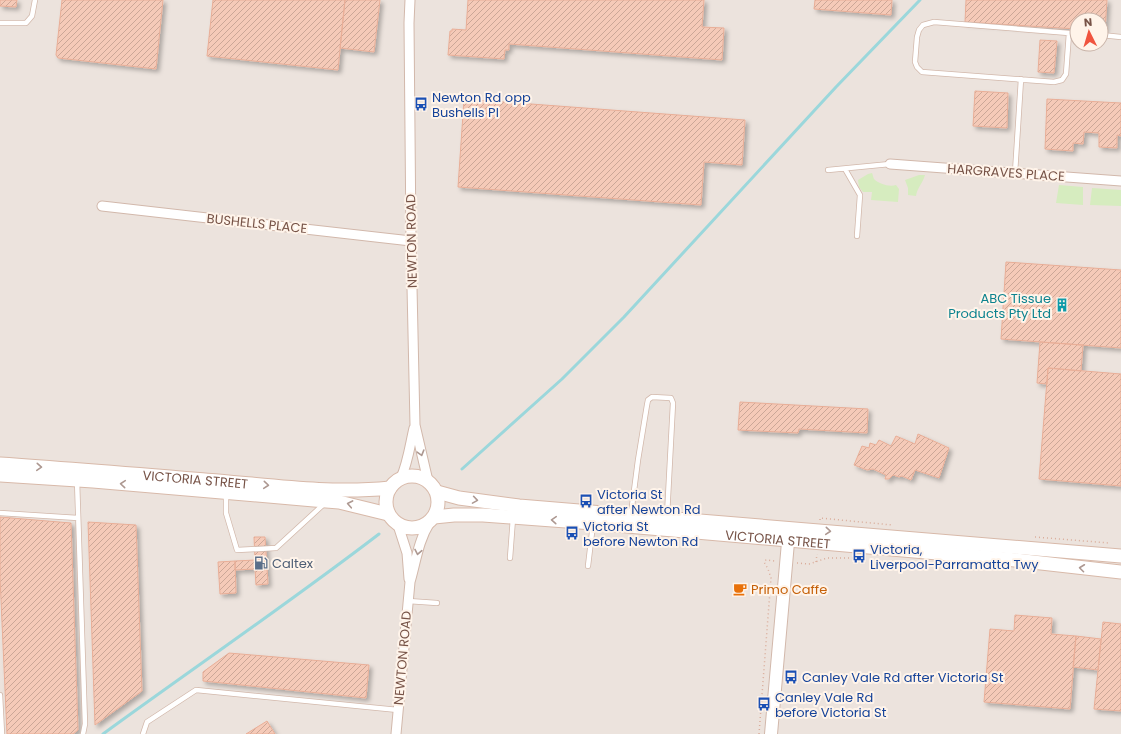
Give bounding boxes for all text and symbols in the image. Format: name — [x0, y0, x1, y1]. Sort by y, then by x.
north arrow — [1069, 12, 1109, 52]
text: N — [1083, 14, 1093, 30]
place label: Newton Rd opp Bushells Pl — [432, 88, 531, 122]
bus stop icon: Newton Rd opp Bushells Pl — [413, 96, 429, 112]
street label: HARGRAVES PLACE — [947, 159, 1065, 186]
street label: NEWTON ROAD — [401, 194, 422, 288]
street label: BUSHELLS PLACE — [206, 209, 308, 238]
place label: ABC Tissue Products Pty Ltd — [948, 289, 1051, 323]
building icon: ABC Tissue Products Pty Ltd — [1054, 297, 1070, 313]
one-way arrow — [416, 449, 425, 456]
one-way arrow — [36, 462, 42, 471]
street label: VICTORIA STREET — [142, 466, 249, 494]
one-way arrow — [120, 479, 126, 488]
one-way arrow — [263, 481, 269, 490]
place label: Victoria St after Newton Rd — [597, 485, 701, 519]
bus stop icon: Victoria St after Newton Rd — [578, 493, 594, 509]
one-way arrow — [472, 495, 478, 504]
one-way arrow — [347, 501, 353, 509]
one-way arrow — [551, 515, 557, 524]
place label: Victoria St before Newton Rd — [583, 517, 698, 551]
bus stop icon: Victoria St before Newton Rd — [564, 525, 580, 541]
street label: VICTORIA STREET — [724, 526, 831, 554]
one-way arrow — [825, 526, 831, 535]
place label: Victoria, Liverpool-Parramatta Twy — [870, 540, 1039, 574]
one-way arrow — [414, 548, 423, 555]
bus stop icon: Victoria, Liverpool-Parramatta Twy — [851, 548, 867, 564]
place label: Caltex — [272, 554, 314, 573]
fuel station icon: Caltex — [253, 555, 269, 571]
one-way arrow — [1079, 563, 1085, 572]
place label: Primo Caffe — [751, 580, 827, 599]
cafe icon: Primo Caffe — [732, 581, 748, 597]
street label: NEWTON ROAD — [389, 610, 416, 706]
place label: Canley Vale Rd after Victoria St — [802, 668, 1004, 687]
bus stop icon: Canley Vale Rd after Victoria St — [783, 669, 799, 685]
place label: Canley Vale Rd before Victoria St — [775, 688, 887, 722]
bus stop icon: Canley Vale Rd before Victoria St — [756, 696, 772, 712]

